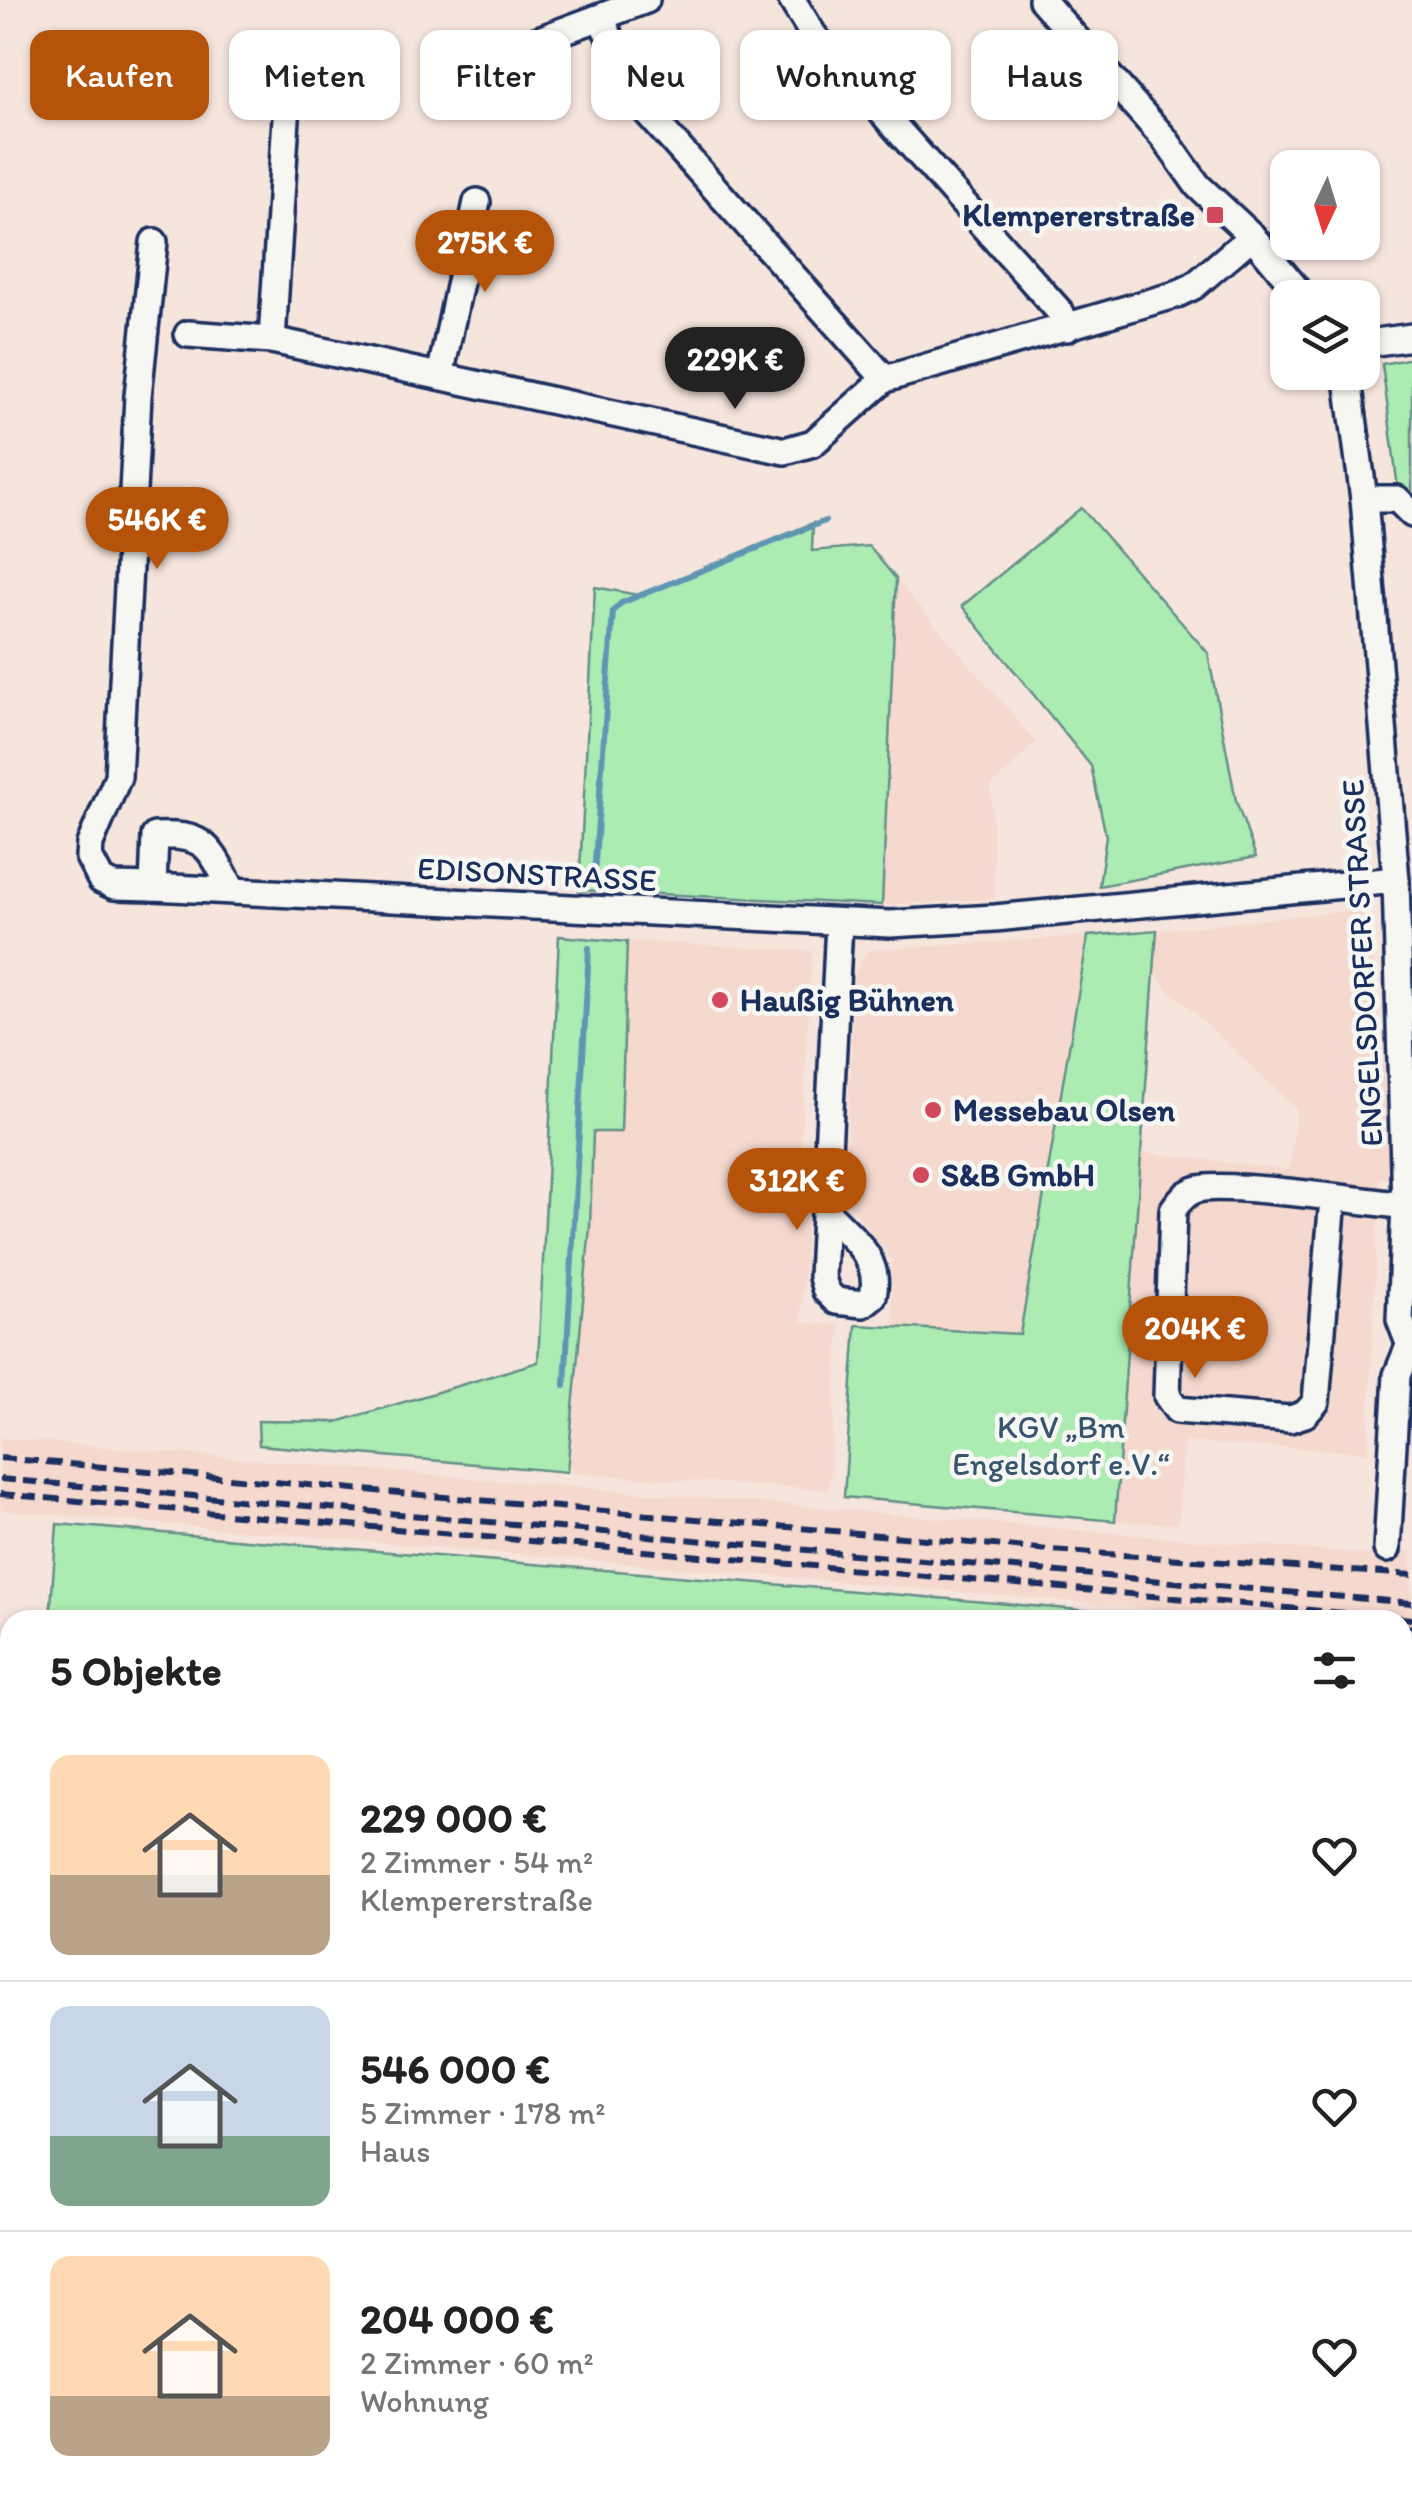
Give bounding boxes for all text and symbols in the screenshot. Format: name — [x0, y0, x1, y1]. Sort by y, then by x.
chip: Kaufen — [30, 30, 209, 120]
chip: Mieten — [229, 30, 400, 120]
chip: Filter — [420, 30, 571, 120]
chip: Neu — [591, 30, 720, 120]
chip: Wohnung — [740, 30, 951, 120]
chip: Haus — [971, 30, 1118, 120]
north arrow — [1270, 150, 1380, 260]
map controls — [1270, 150, 1380, 390]
place label: Klempererstraße — [962, 196, 1195, 234]
marker: Klempererstraße — [1204, 204, 1226, 226]
pin: 275K € — [404, 210, 566, 295]
text: 275K € — [437, 223, 533, 261]
button: layers — [1270, 280, 1380, 390]
pin: 229K € — [654, 327, 816, 412]
text: 229K € — [687, 340, 783, 378]
pin: 546K € — [76, 487, 238, 572]
text: 546K € — [108, 500, 206, 538]
street label: ENGELSDORFER STRASSE — [1333, 778, 1391, 1148]
street label: EDISONSTRASSE — [416, 849, 658, 899]
place label: Haußig Bühnen — [740, 981, 955, 1019]
marker: Haußig Bühnen — [709, 989, 731, 1011]
place label: Messebau Olsen — [953, 1091, 1176, 1129]
marker: Messebau Olsen — [922, 1099, 944, 1121]
pin: 312K € — [716, 1148, 878, 1233]
place label: S&B GmbH — [941, 1156, 1095, 1194]
text: 312K € — [749, 1161, 845, 1199]
marker: S&B GmbH — [910, 1164, 932, 1186]
pin: 204K € — [1114, 1296, 1276, 1381]
text: 204K € — [1144, 1309, 1246, 1347]
park label: KGV „Bm Engelsdorf e.V.“ — [952, 1408, 1170, 1483]
icon: filters — [1307, 1643, 1362, 1698]
text: 5 Objekte — [50, 1645, 222, 1696]
text: 229 000 € — [360, 1792, 547, 1843]
icon: home — [130, 1795, 250, 1915]
icon: heart — [1307, 1828, 1362, 1883]
text: 2 Zimmer · 54 m² — [360, 1843, 593, 1881]
text: Klempererstraße — [360, 1881, 593, 1919]
text: 546 000 € — [360, 2043, 550, 2094]
icon: home — [130, 2046, 250, 2166]
icon: heart — [1307, 2079, 1362, 2134]
text: 5 Zimmer · 178 m² — [360, 2094, 605, 2132]
text: Haus — [360, 2132, 431, 2170]
text: 204 000 € — [360, 2293, 554, 2344]
icon: home — [130, 2296, 250, 2416]
icon: heart — [1307, 2329, 1362, 2384]
text: 2 Zimmer · 60 m² — [360, 2344, 594, 2382]
text: Wohnung — [360, 2382, 489, 2420]

